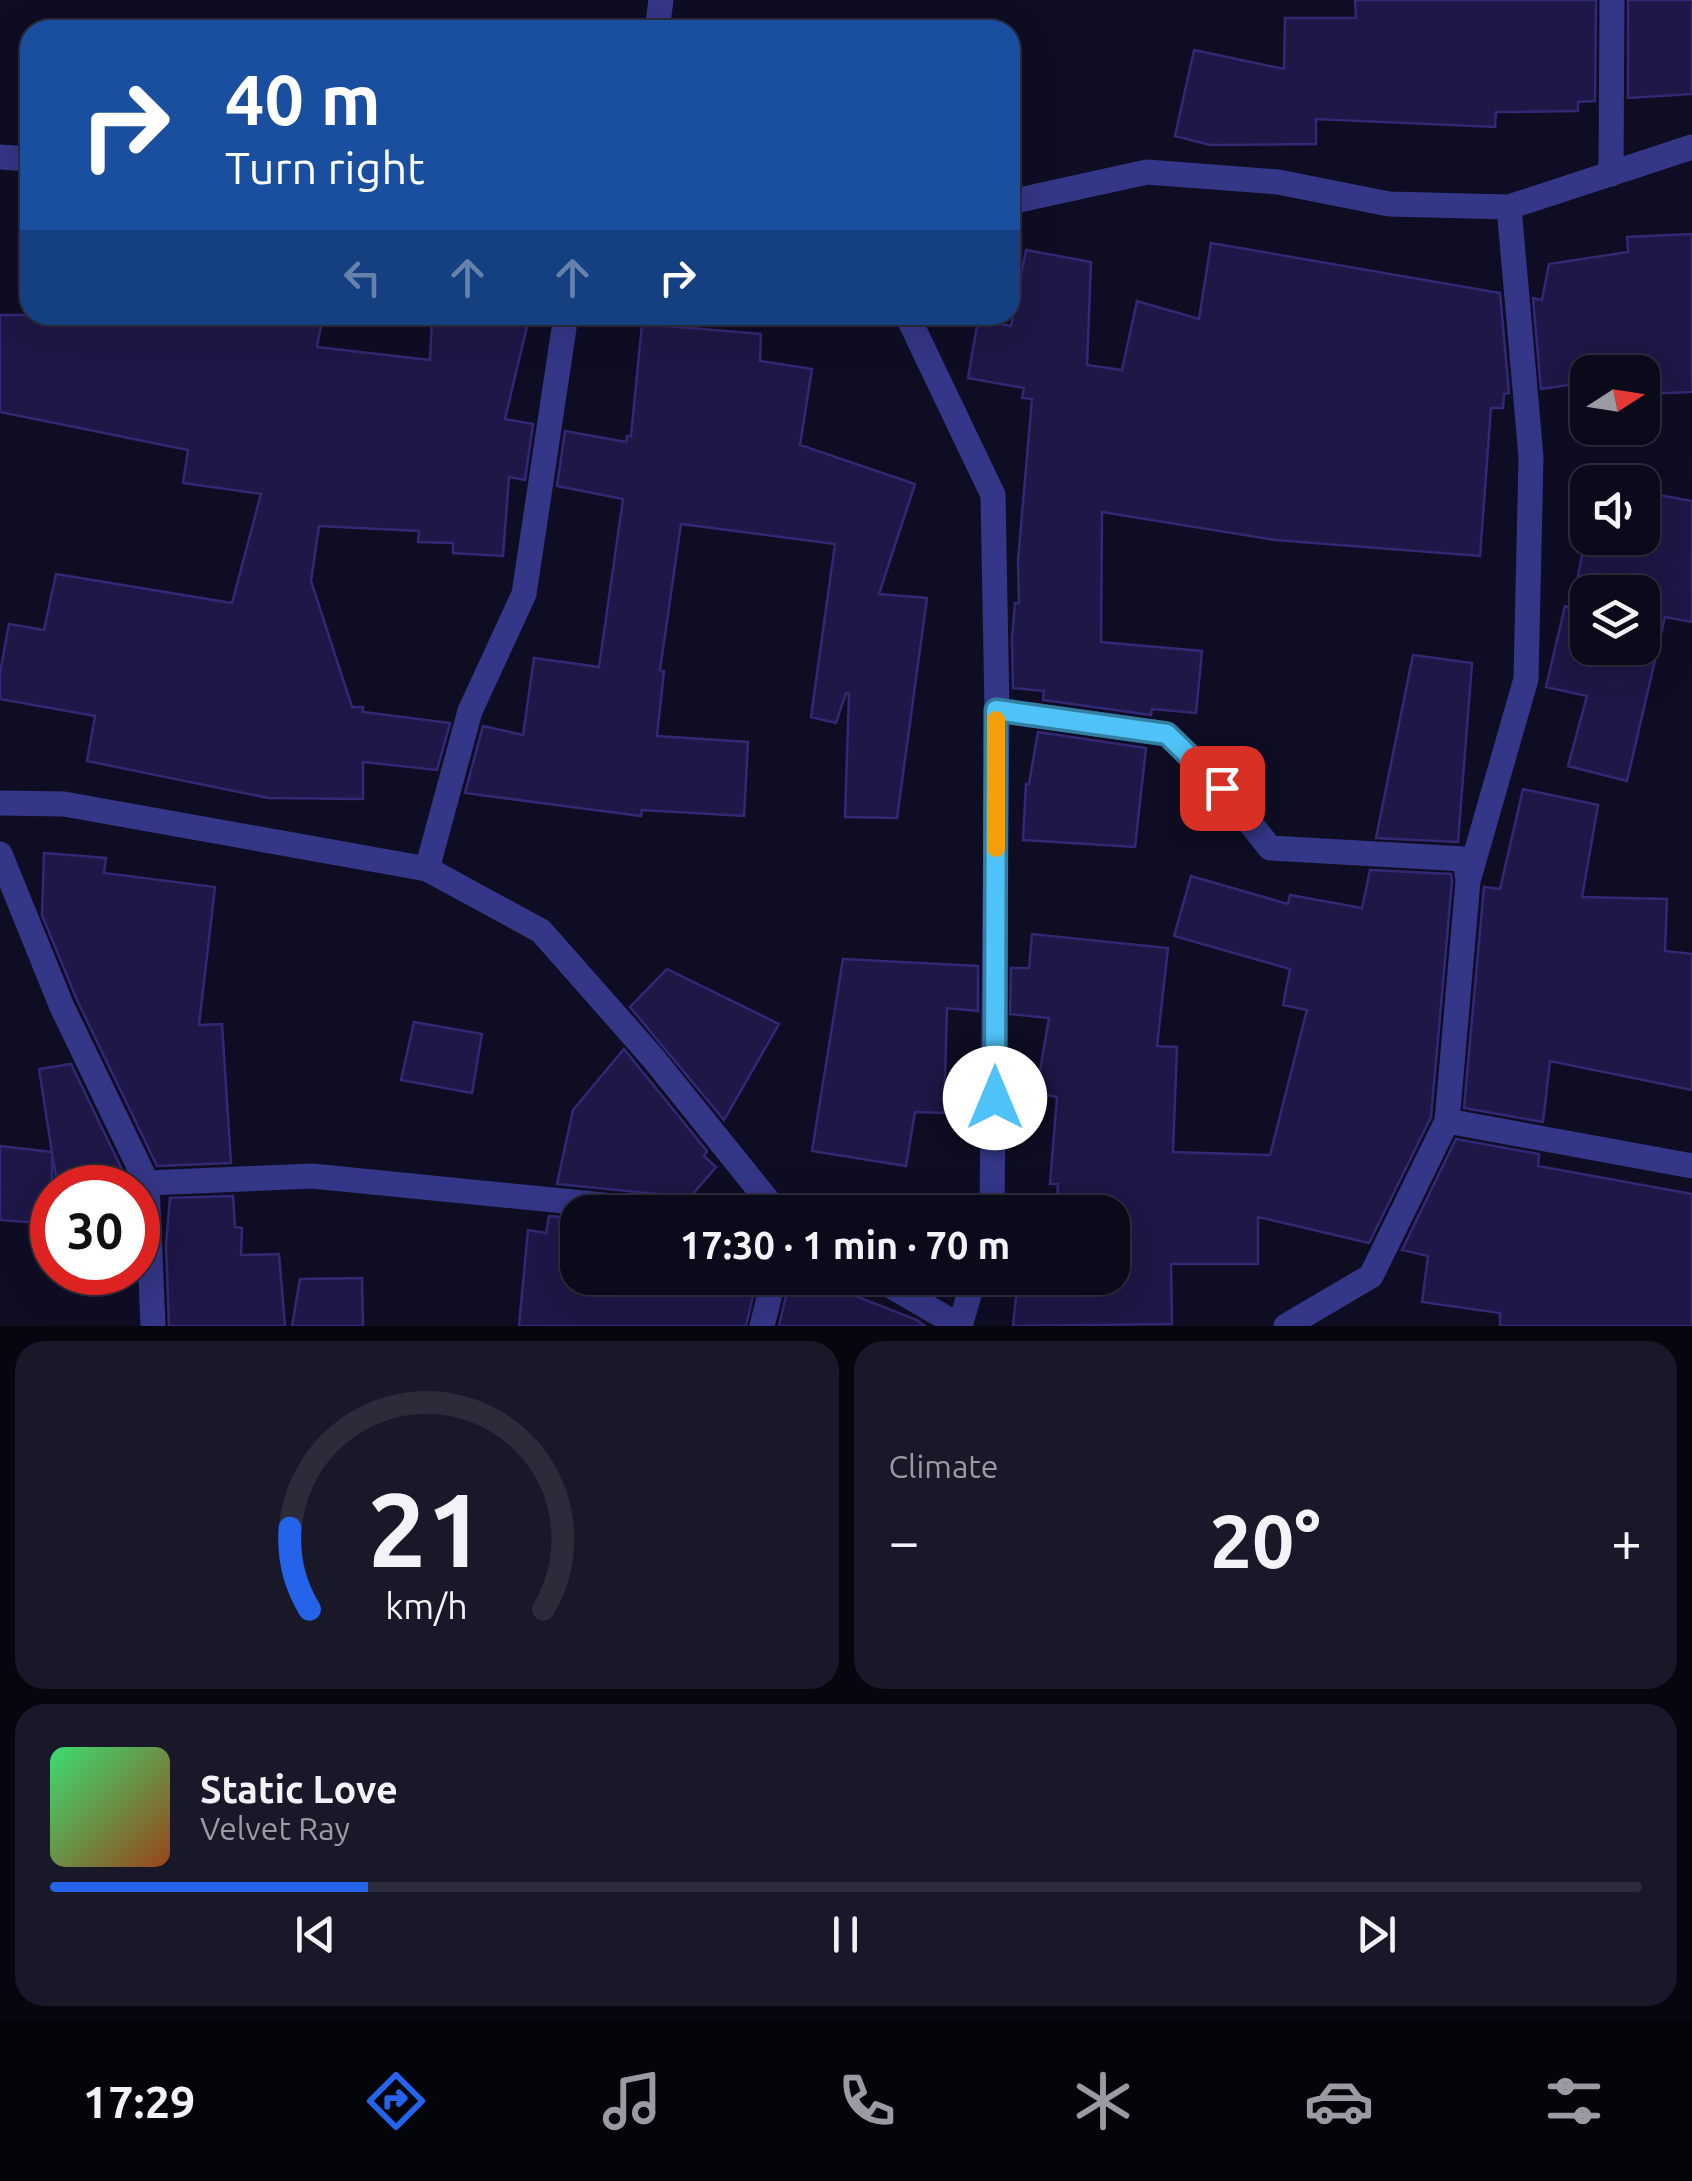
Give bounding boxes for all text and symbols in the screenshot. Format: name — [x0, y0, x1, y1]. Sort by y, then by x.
icon: right — [60, 60, 190, 190]
text: 40 m — [225, 60, 381, 138]
text: Turn right — [225, 142, 425, 193]
icon: left — [335, 250, 390, 305]
icon: ahead — [440, 250, 495, 305]
icon: ahead — [545, 250, 600, 305]
icon: right — [650, 250, 705, 305]
north arrow — [1570, 355, 1660, 445]
map controls — [1570, 355, 1660, 665]
button: sound — [1570, 465, 1660, 555]
button: layers — [1570, 575, 1660, 665]
pin — [1180, 746, 1265, 831]
icon: arrive — [1195, 761, 1250, 816]
position arrow — [943, 1046, 1047, 1150]
speed limit sign: 30 — [30, 1165, 160, 1295]
text: 17:30 · 1 min · 70 m — [680, 1224, 1010, 1266]
text: Climate — [889, 1448, 999, 1484]
text: 21 — [368, 1470, 485, 1587]
text: 20° — [1210, 1498, 1321, 1582]
text: − — [889, 1510, 920, 1571]
text: + — [1611, 1510, 1642, 1571]
text: km/h — [385, 1586, 468, 1626]
text: Static Love — [200, 1768, 398, 1810]
text: Velvet Ray — [200, 1810, 350, 1846]
icon: previous — [288, 1907, 343, 1962]
icon: pause — [818, 1907, 873, 1962]
icon: next — [1349, 1907, 1404, 1962]
icon: directions — [361, 2066, 431, 2136]
icon: music — [597, 2066, 667, 2136]
icon: phone — [832, 2066, 902, 2136]
icon: climate — [1068, 2066, 1138, 2136]
icon: car — [1304, 2066, 1374, 2136]
icon: filters — [1539, 2066, 1609, 2136]
text: 17:29 — [83, 2076, 195, 2127]

